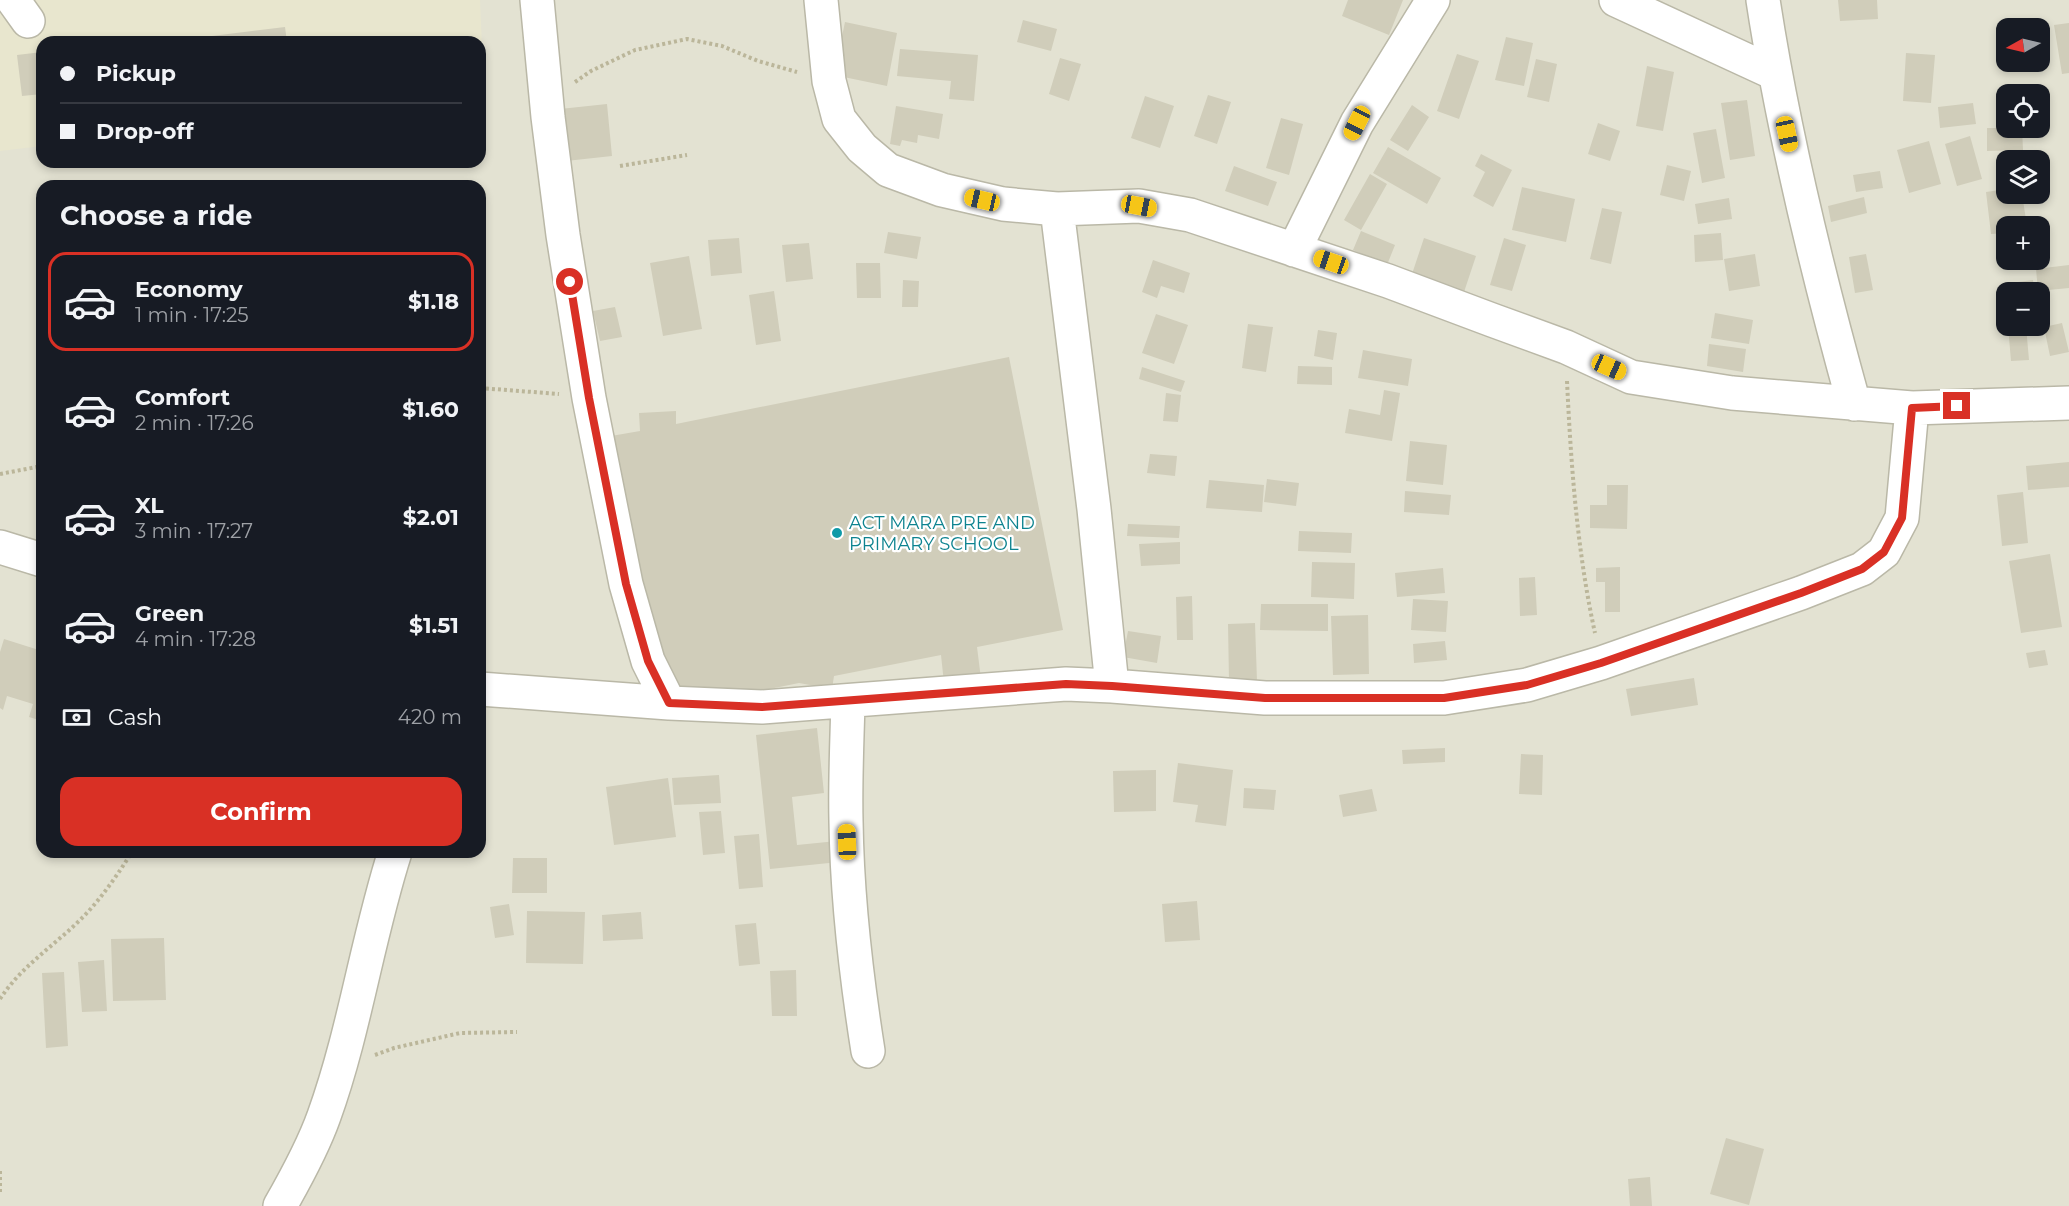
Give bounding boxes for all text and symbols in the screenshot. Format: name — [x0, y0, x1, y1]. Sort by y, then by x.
north arrow — [1996, 18, 2050, 72]
map controls — [1996, 18, 2050, 336]
text: Pickup — [96, 60, 176, 87]
button: locate — [1996, 84, 2050, 138]
car — [1341, 103, 1373, 143]
car — [1774, 115, 1800, 153]
text: Drop-off — [96, 118, 194, 145]
button: layers — [1996, 150, 2050, 204]
car — [962, 187, 1002, 213]
car — [1120, 194, 1158, 218]
text: Choose a ride — [60, 199, 252, 232]
button: + — [1996, 216, 2050, 270]
car — [1311, 248, 1351, 276]
route start — [556, 268, 583, 295]
icon: car — [63, 275, 117, 329]
text: Economy — [135, 276, 243, 303]
button: − — [1996, 282, 2050, 336]
text: $1.18 — [408, 288, 459, 315]
text: 1 min · 17:25 — [135, 303, 249, 327]
car — [1589, 351, 1629, 383]
icon: car — [63, 383, 117, 437]
text: Comfort — [135, 384, 230, 411]
route end — [1943, 392, 1970, 419]
text: $1.60 — [402, 396, 459, 423]
text: 2 min · 17:26 — [135, 411, 254, 435]
icon: car — [63, 491, 117, 545]
text: XL — [135, 492, 164, 519]
text: $2.01 — [403, 504, 459, 531]
place label: ACT MARA PRE AND PRIMARY SCHOOL — [849, 512, 1035, 555]
text: 3 min · 17:27 — [135, 519, 253, 543]
marker: ACT MARA PRE AND PRIMARY SCHOOL — [830, 526, 844, 540]
icon: car — [63, 599, 117, 653]
text: Green — [135, 600, 204, 627]
text: $1.51 — [409, 612, 459, 639]
text: 4 min · 17:28 — [135, 627, 256, 651]
icon: cash — [60, 701, 93, 734]
text: Cash — [108, 704, 162, 731]
text: 420 m — [398, 705, 462, 729]
button: Confirm — [60, 777, 462, 846]
car — [837, 824, 857, 860]

